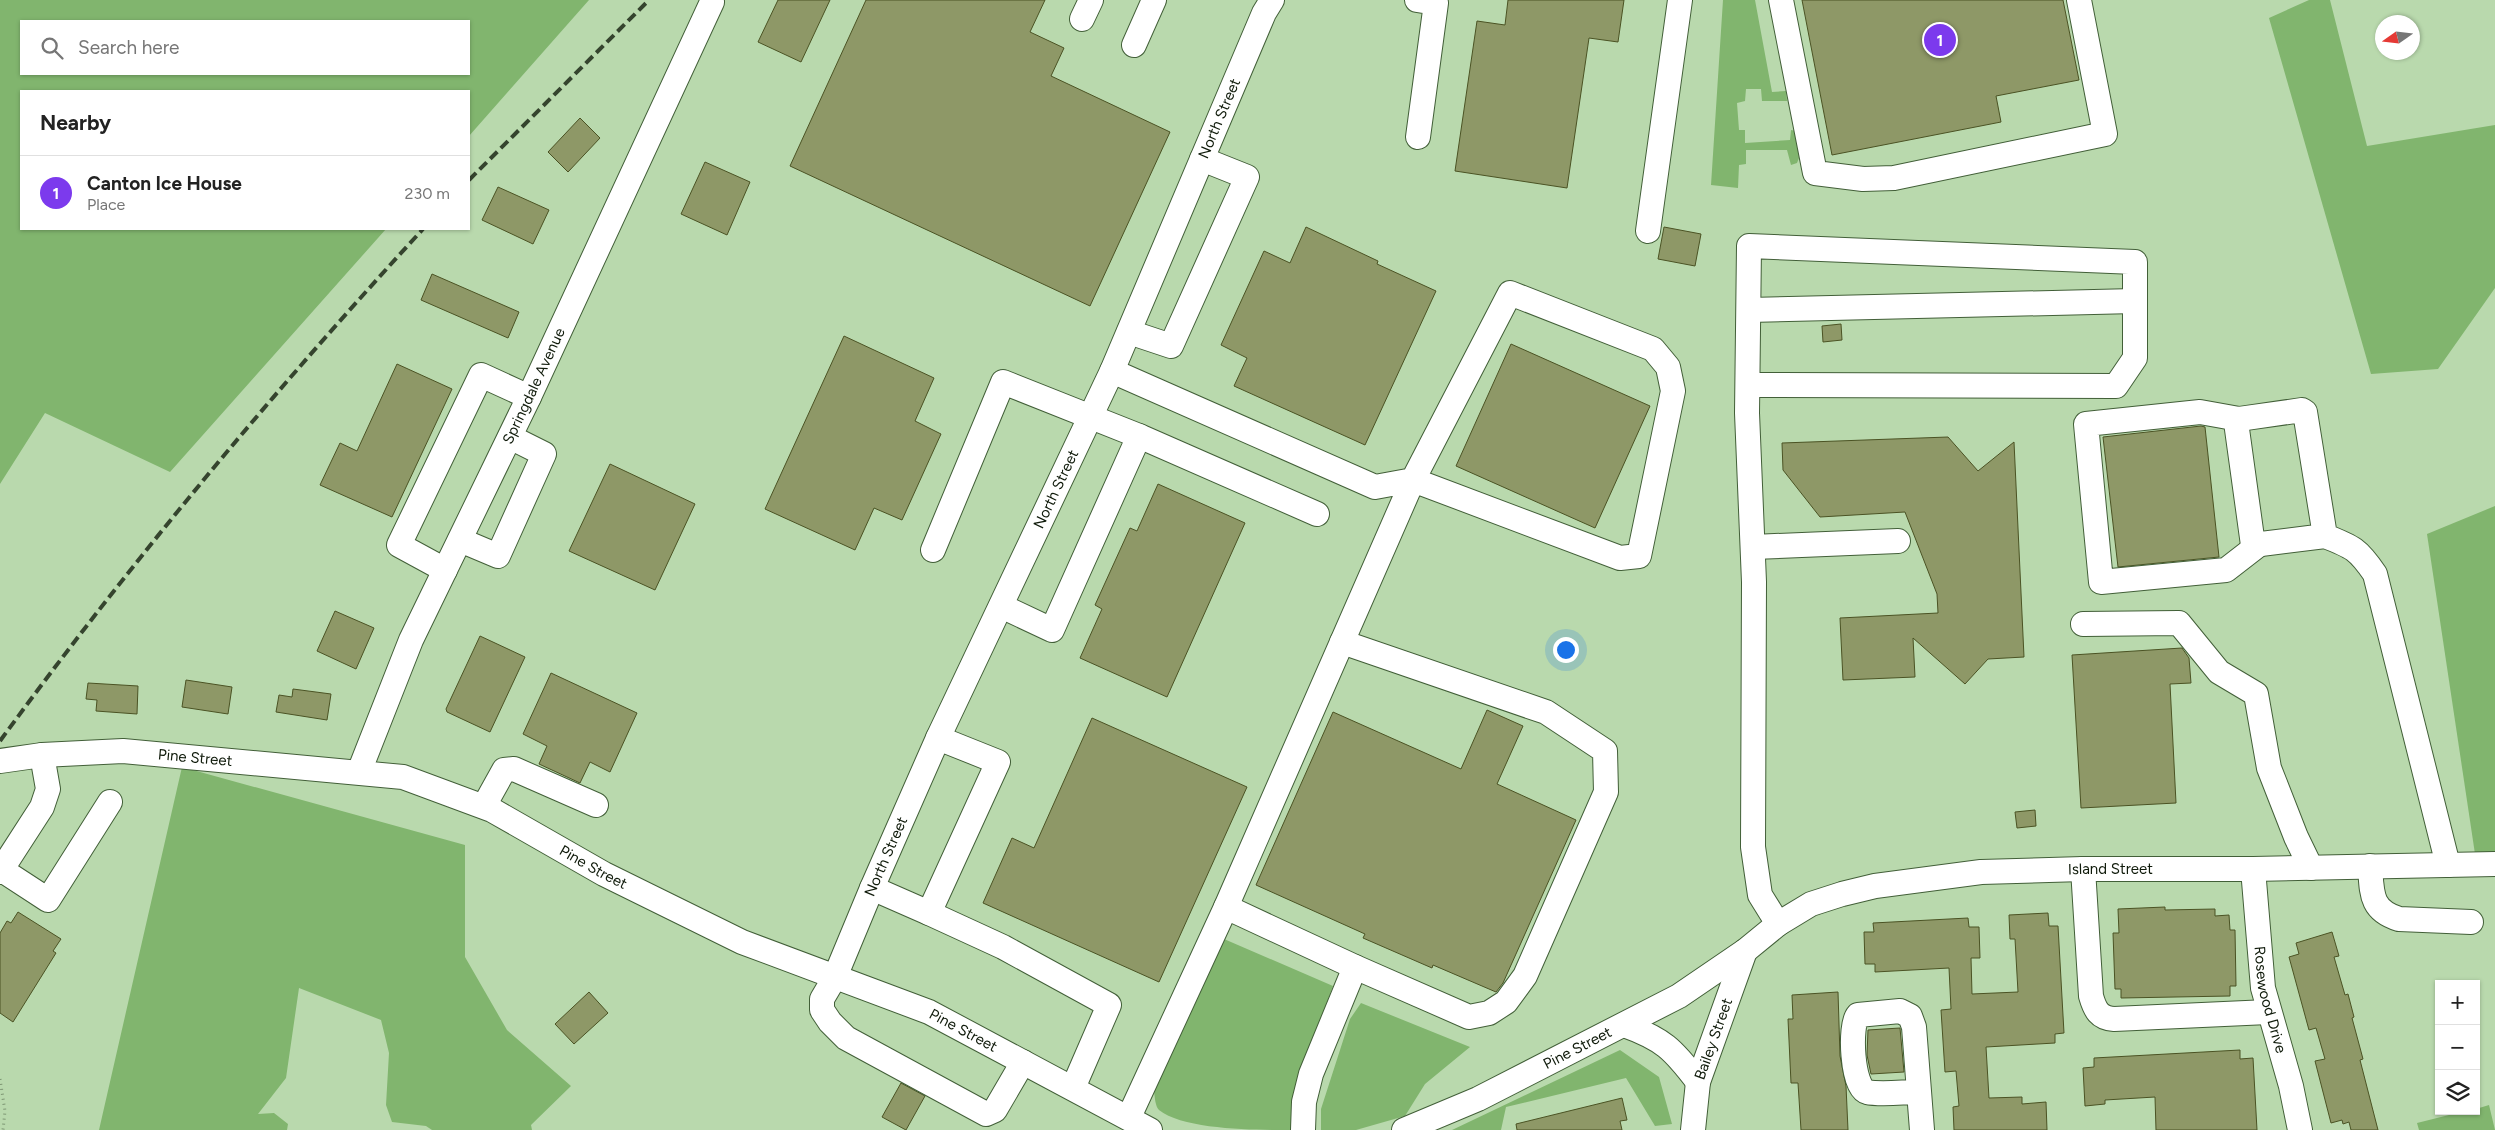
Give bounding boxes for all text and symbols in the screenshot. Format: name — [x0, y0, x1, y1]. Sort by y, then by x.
north arrow — [2375, 15, 2420, 60]
search box — [20, 20, 470, 75]
pin: 1 — [1924, 21, 1956, 59]
icon: search — [38, 34, 66, 62]
text: Search here — [78, 36, 180, 59]
street label: North Street — [1194, 76, 1244, 161]
text: Nearby — [40, 110, 111, 135]
text: Canton Ice House — [87, 172, 242, 195]
text: 1 — [53, 184, 59, 203]
text: 230 m — [405, 184, 450, 203]
text: Place — [87, 195, 125, 214]
street label: Springdale Avenue — [499, 325, 569, 447]
street label: North Street — [1030, 446, 1083, 531]
your location — [1553, 637, 1579, 663]
street label: Pine Street — [157, 745, 233, 770]
street label: North Street — [860, 814, 911, 899]
street label: Pine Street — [556, 841, 630, 893]
street label: Island Street — [2068, 860, 2153, 878]
street label: Rosewood Drive — [2251, 945, 2290, 1055]
map controls — [2435, 980, 2480, 1115]
button: + — [2435, 980, 2480, 1025]
street label: Bailey Street — [1691, 995, 1736, 1082]
street label: Pine Street — [926, 1005, 1001, 1056]
street label: Pine Street — [1540, 1023, 1615, 1073]
button: − — [2435, 1025, 2480, 1070]
button: layers — [2435, 1070, 2480, 1115]

